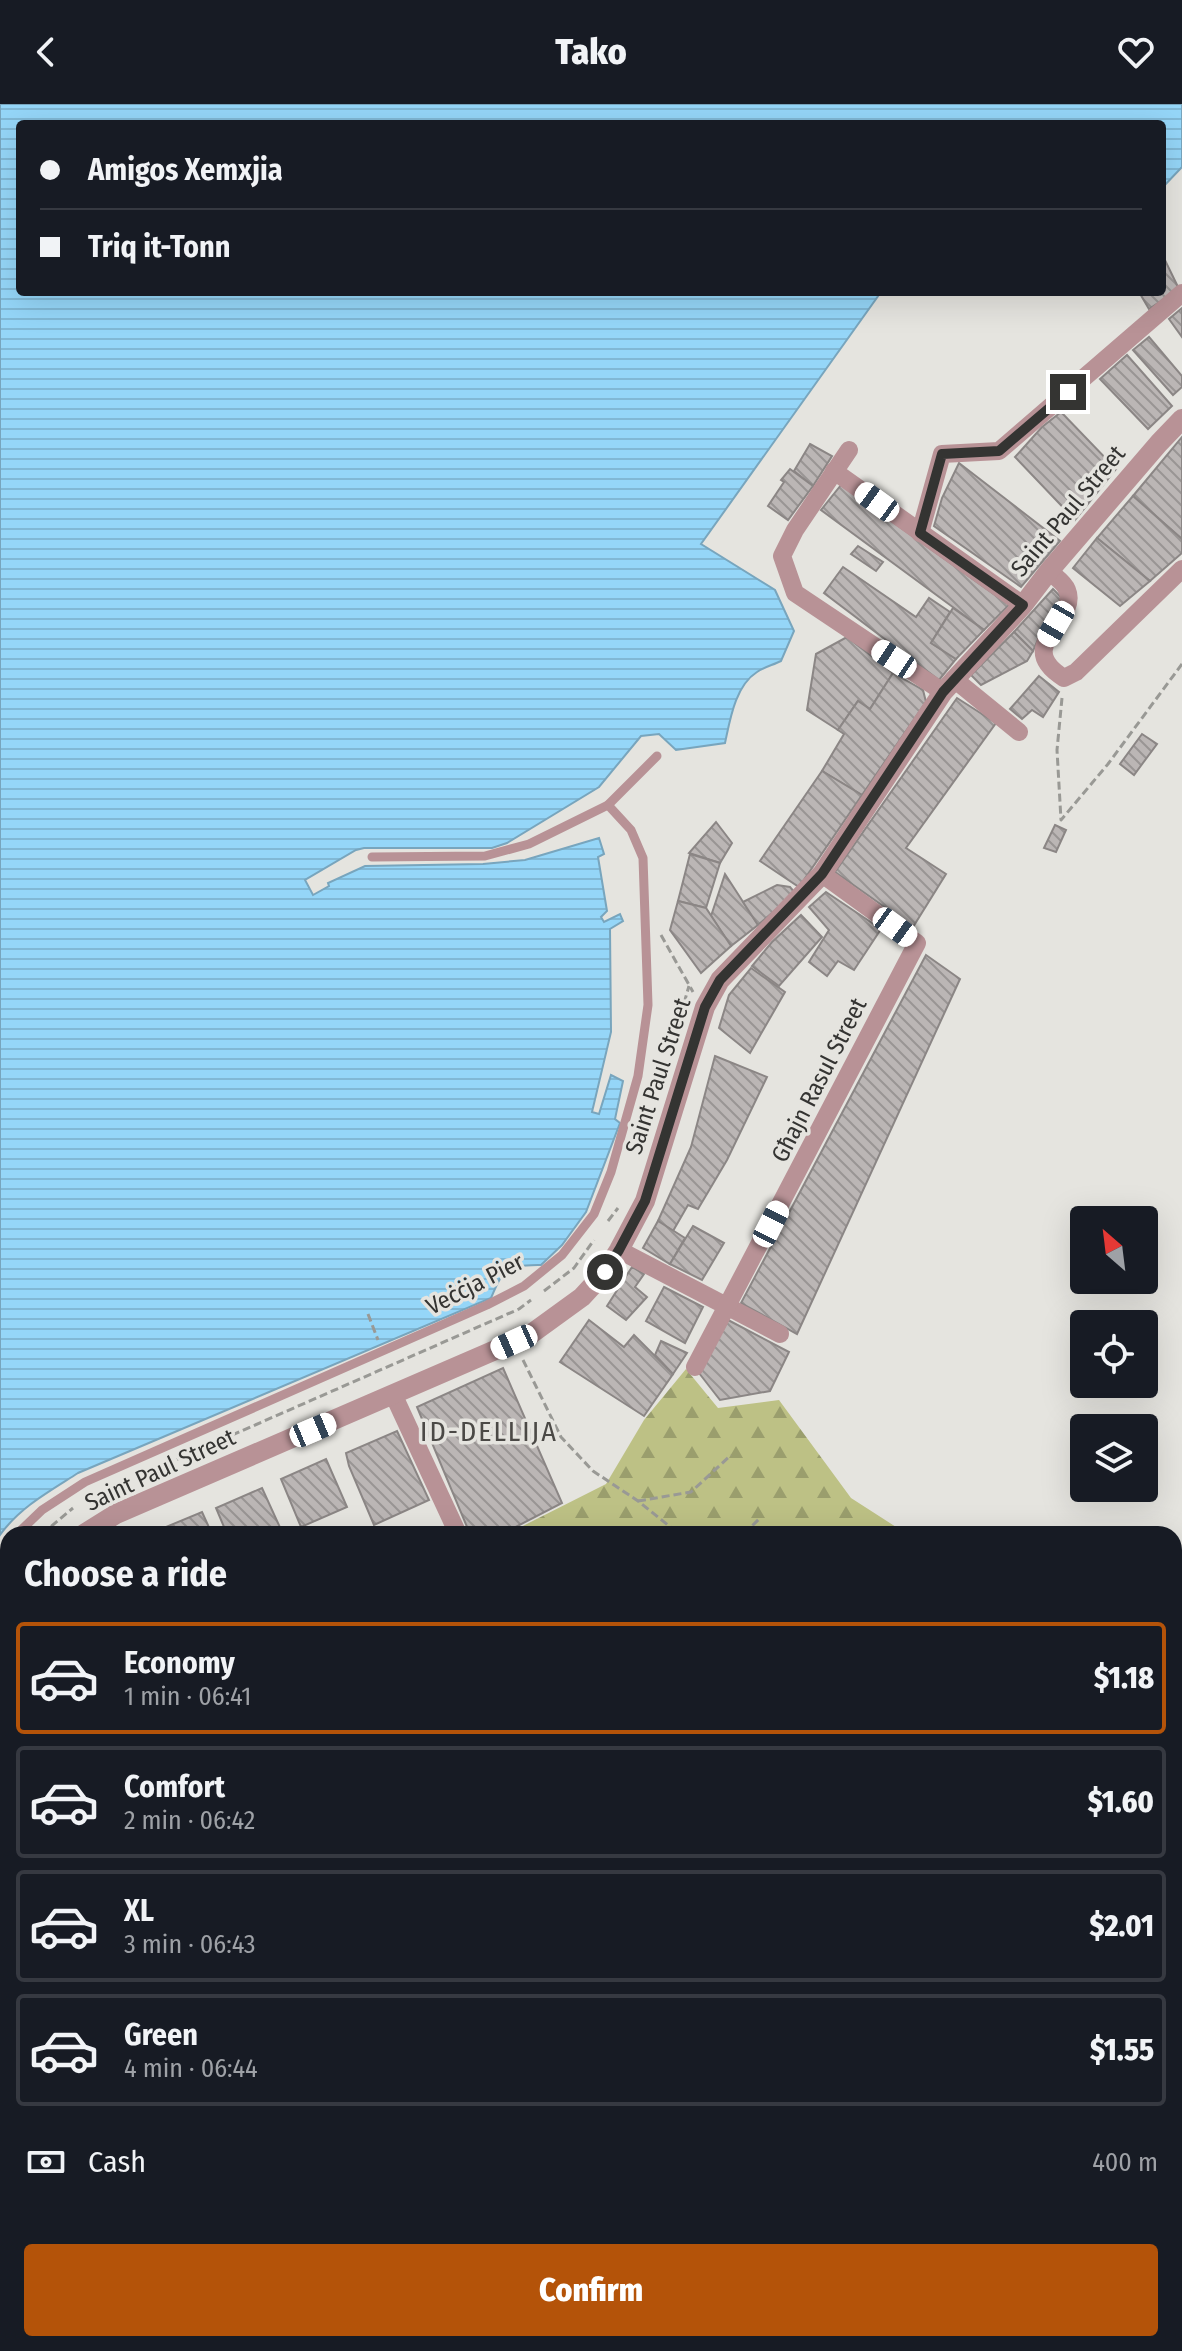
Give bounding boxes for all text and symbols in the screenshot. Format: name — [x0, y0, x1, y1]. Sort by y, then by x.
icon: back — [24, 30, 68, 74]
text: Tako — [555, 30, 627, 74]
icon: heart — [1114, 30, 1158, 74]
text: Amigos Xemxjia — [88, 152, 283, 188]
text: Triq it-Tonn — [88, 229, 231, 265]
route end — [1050, 374, 1086, 410]
street label: Saint Paul Street — [1005, 440, 1131, 582]
car — [851, 478, 903, 526]
car — [1034, 597, 1078, 651]
car — [867, 636, 921, 682]
car — [869, 903, 921, 951]
street label: Għajn Rasul Street — [766, 993, 873, 1167]
street label: Saint Paul Street — [620, 994, 696, 1158]
car — [749, 1197, 793, 1251]
north arrow — [1070, 1206, 1158, 1294]
map controls — [1070, 1206, 1158, 1502]
street label: Veċċja Pier — [421, 1247, 529, 1321]
route start — [587, 1254, 623, 1290]
button: locate — [1070, 1310, 1158, 1398]
car — [487, 1321, 541, 1363]
car — [286, 1410, 340, 1450]
button: layers — [1070, 1414, 1158, 1502]
district label: ID-DELLIJA — [420, 1415, 558, 1448]
street label: Saint Paul Street — [80, 1423, 240, 1517]
text: Choose a ride — [24, 1552, 227, 1596]
icon: car — [28, 1642, 100, 1714]
text: Economy — [124, 1645, 235, 1681]
text: $1.18 — [1094, 1660, 1154, 1696]
text: 1 min · 06:41 — [124, 1681, 251, 1712]
icon: car — [28, 1766, 100, 1838]
text: Comfort — [124, 1769, 225, 1805]
text: $1.60 — [1088, 1784, 1154, 1820]
text: 2 min · 06:42 — [124, 1805, 255, 1836]
icon: car — [28, 1890, 100, 1962]
text: XL — [124, 1893, 154, 1929]
text: $2.01 — [1090, 1908, 1154, 1944]
text: 3 min · 06:43 — [124, 1929, 256, 1960]
icon: car — [28, 2014, 100, 2086]
text: Green — [124, 2017, 198, 2053]
text: $1.55 — [1090, 2032, 1154, 2068]
text: 4 min · 06:44 — [124, 2053, 258, 2084]
icon: cash — [24, 2140, 68, 2184]
text: Cash — [88, 2144, 146, 2180]
text: 400 m — [1092, 2147, 1158, 2178]
button: Confirm — [24, 2244, 1158, 2336]

